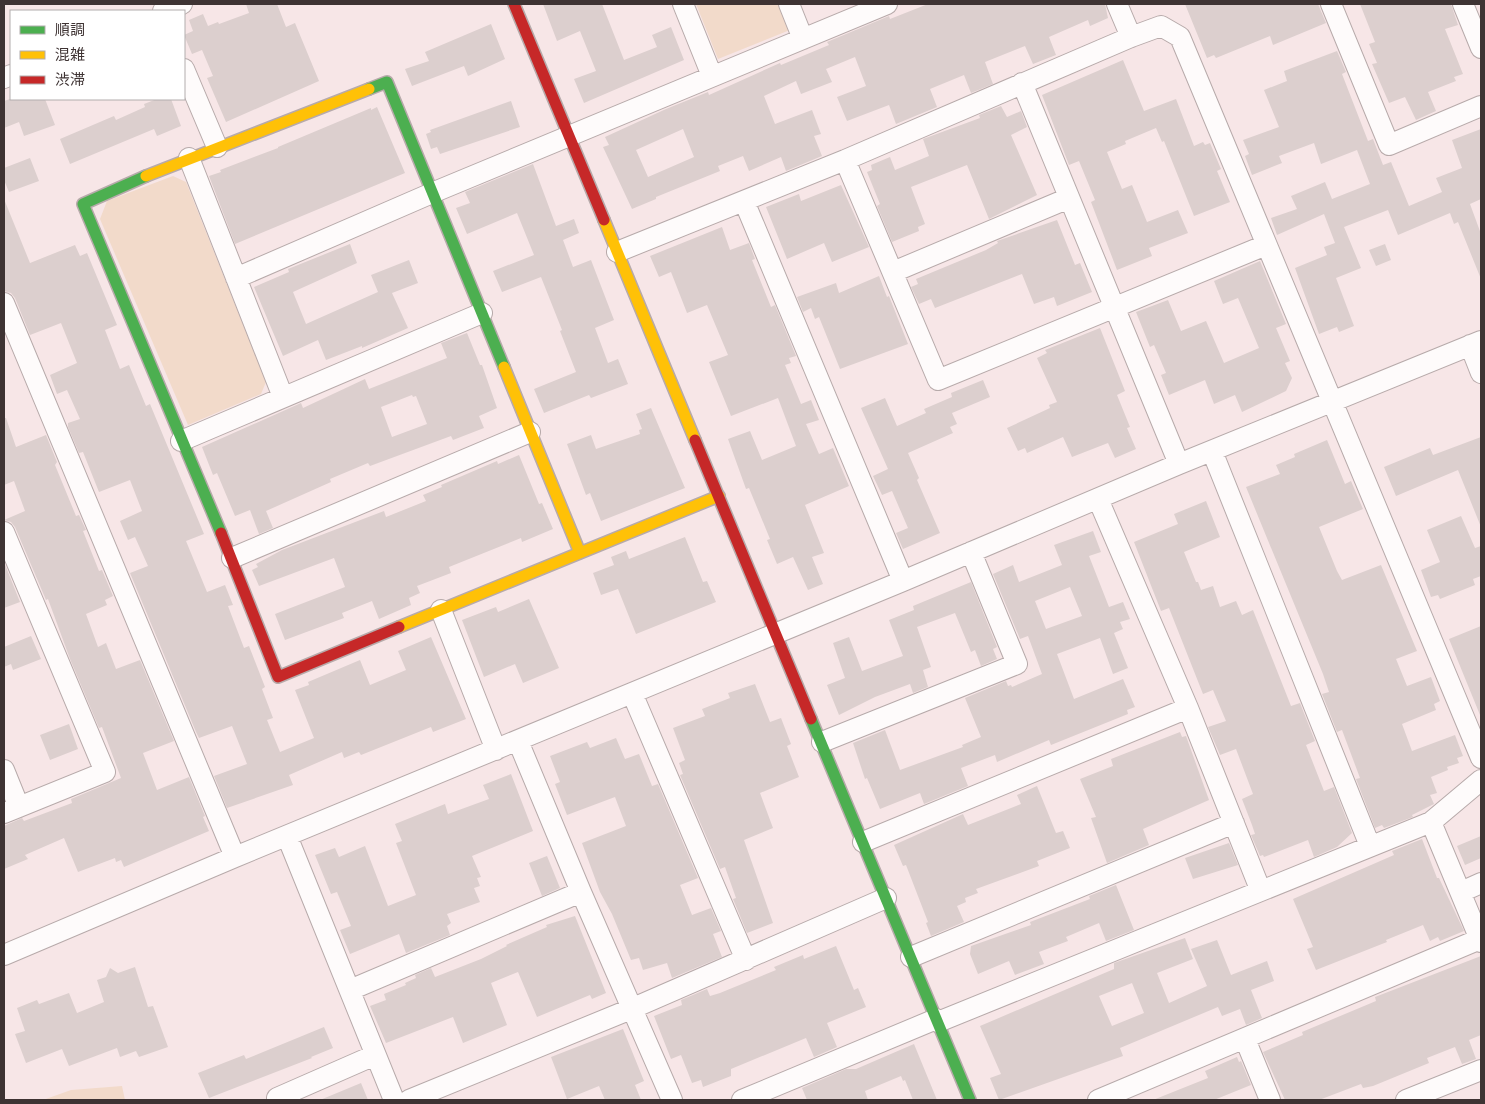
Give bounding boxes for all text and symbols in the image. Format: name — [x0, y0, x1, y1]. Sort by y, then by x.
legend — [10, 10, 185, 100]
text: 順調 — [55, 19, 85, 41]
text: 混雑 — [55, 44, 85, 66]
text: 渋滞 — [55, 69, 85, 91]

